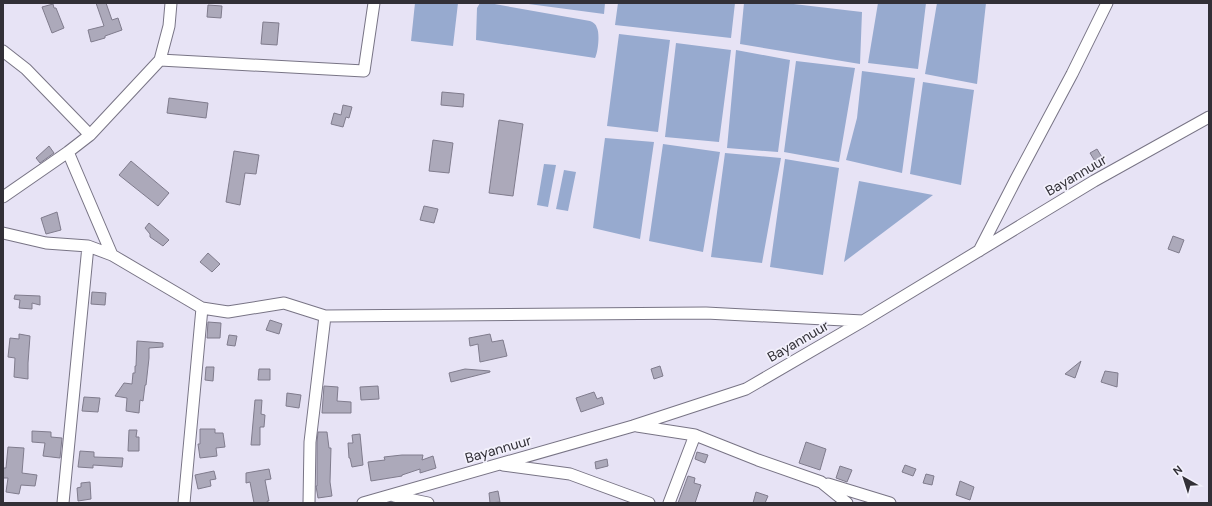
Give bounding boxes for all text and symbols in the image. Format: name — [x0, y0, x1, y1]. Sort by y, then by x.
street label: Bayannuur — [1042, 150, 1110, 200]
street label: Bayannuur — [764, 316, 832, 366]
street label: Bayannuur — [463, 431, 533, 467]
north arrow — [1164, 458, 1204, 498]
text: N — [1170, 462, 1185, 478]

